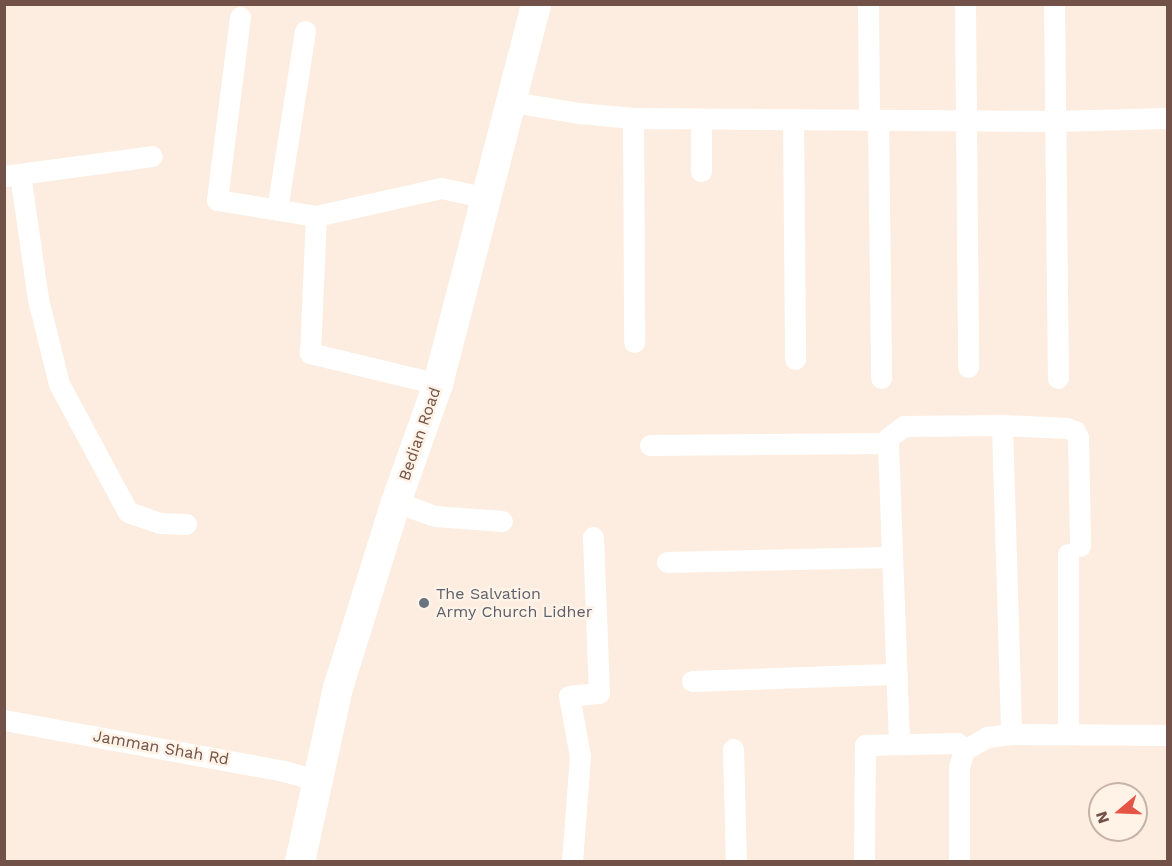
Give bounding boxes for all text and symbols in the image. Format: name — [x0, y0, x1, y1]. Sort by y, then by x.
street label: Bedian Road — [395, 385, 445, 483]
place label: The Salvation Army Church Lidher — [436, 584, 593, 622]
marker: The Salvation Army Church Lidher — [417, 596, 431, 610]
street label: Jamman Shah Rd — [92, 727, 230, 769]
north arrow — [1088, 782, 1148, 842]
text: N — [1091, 809, 1113, 826]

